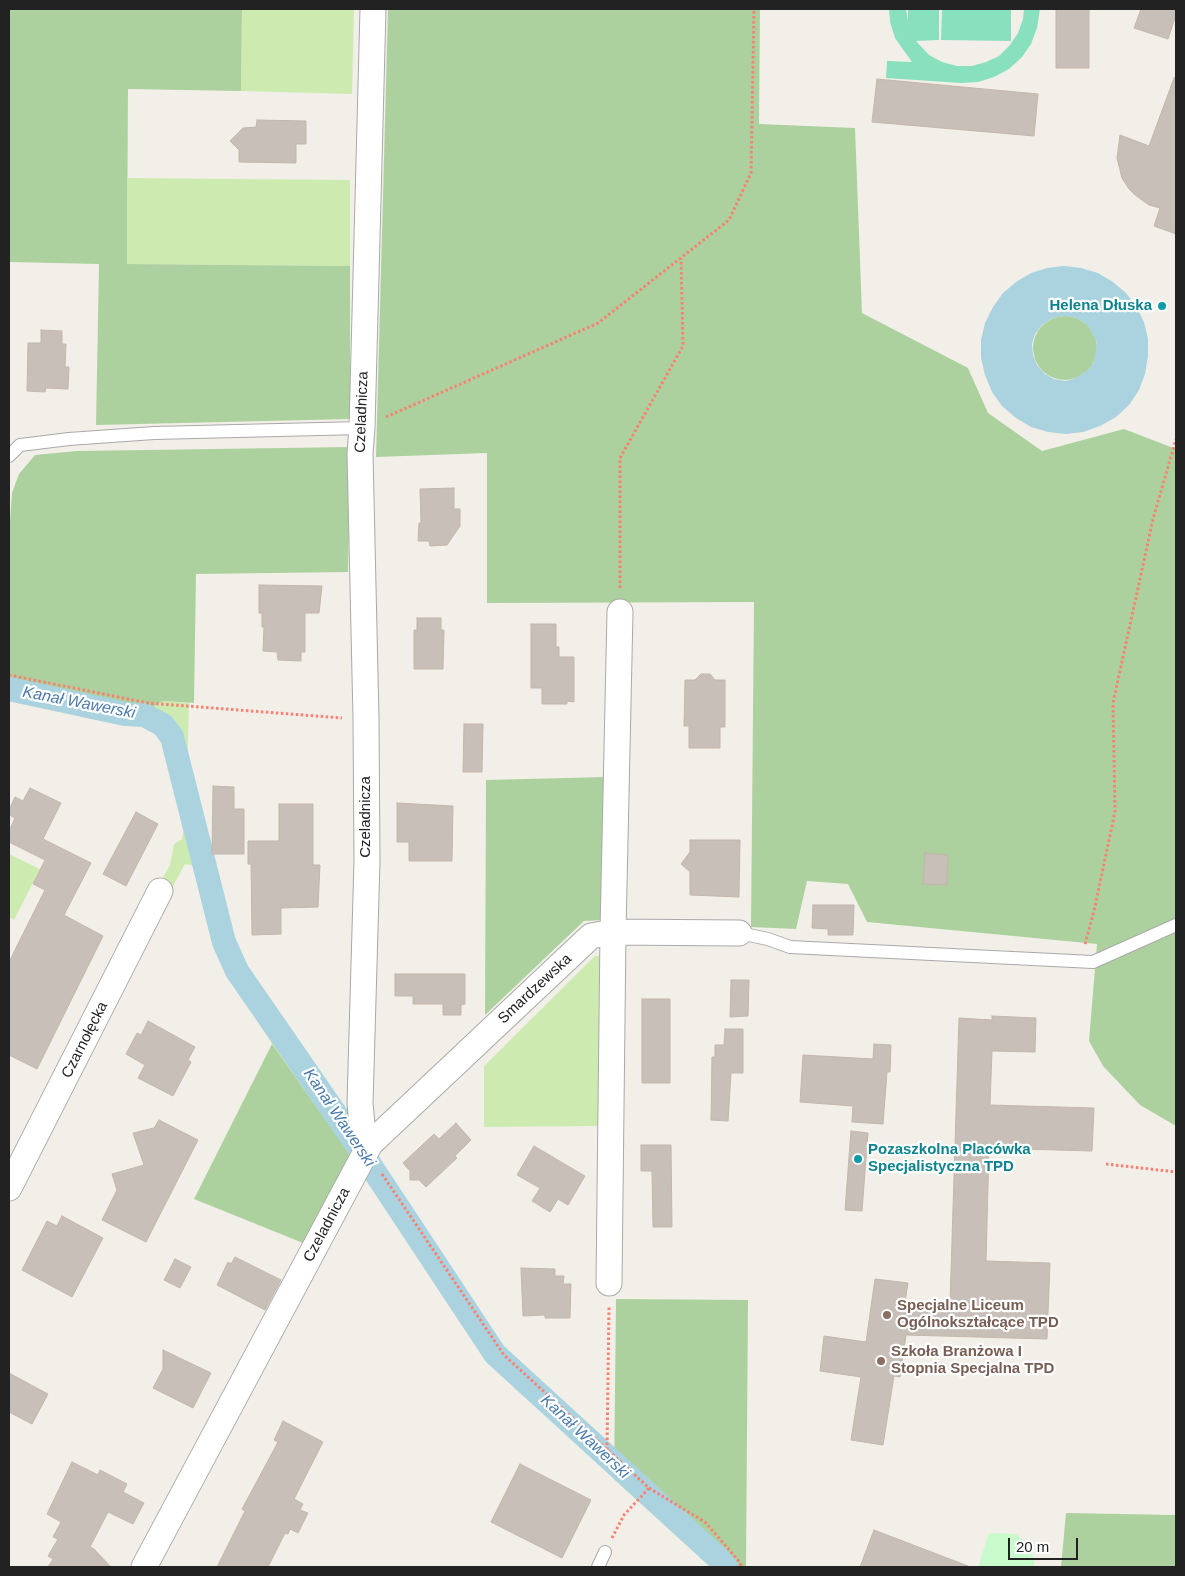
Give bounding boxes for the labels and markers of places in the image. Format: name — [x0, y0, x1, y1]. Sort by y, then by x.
place label: Helena Dłuska — [1049, 297, 1152, 315]
marker: Helena Dłuska — [1156, 300, 1168, 312]
place label: Pozaszkolna Placówka Specjalistyczna TPD — [868, 1141, 1031, 1176]
marker: Pozaszkolna Placówka Specjalistyczna TPD — [852, 1153, 864, 1165]
place label: Specjalne Liceum Ogólnokształcące TPD — [897, 1297, 1059, 1332]
marker: Specjalne Liceum Ogólnokształcące TPD — [881, 1309, 893, 1321]
place label: Szkoła Branżowa I Stopnia Specjalna TPD — [891, 1343, 1054, 1378]
marker: Szkoła Branżowa I Stopnia Specjalna TPD — [875, 1355, 887, 1367]

